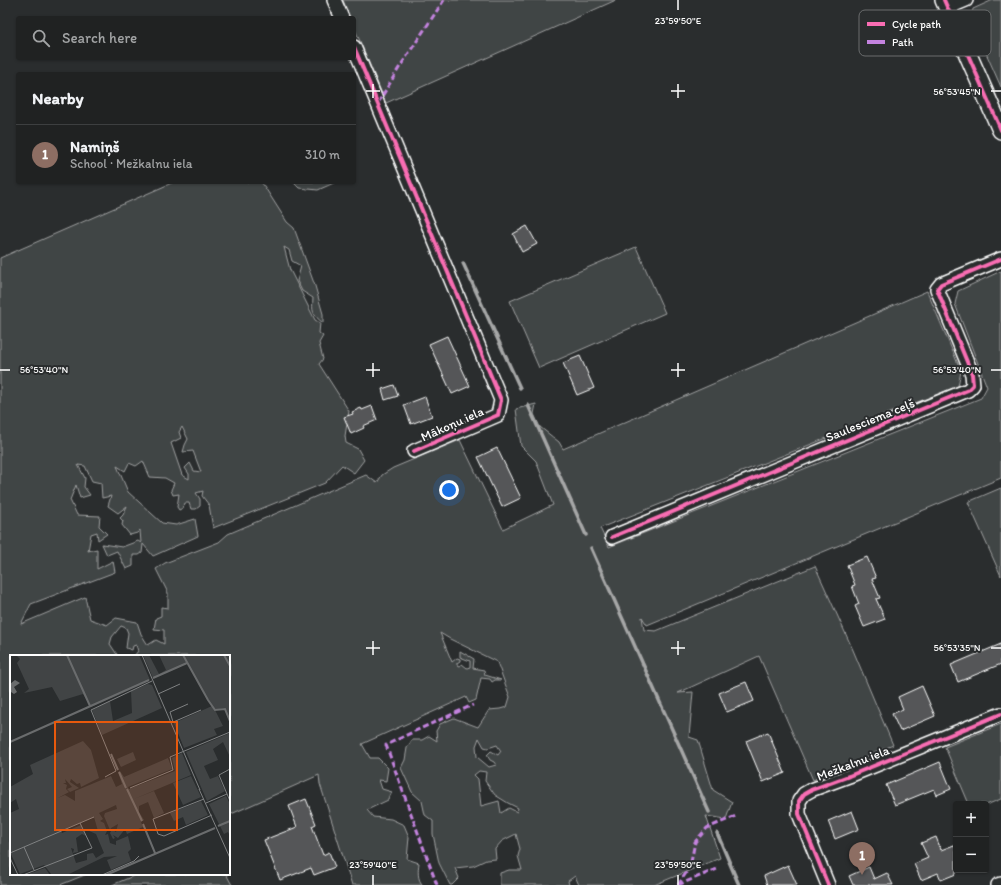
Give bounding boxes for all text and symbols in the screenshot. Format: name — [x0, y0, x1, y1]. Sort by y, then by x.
legend — [859, 10, 991, 56]
text: 23°59'50"E — [655, 14, 702, 27]
search box — [16, 16, 356, 60]
text: Cycle path — [892, 18, 941, 31]
icon: search — [30, 27, 52, 49]
text: Search here — [62, 29, 137, 47]
text: Path — [892, 36, 914, 49]
text: 56°53'45"N — [933, 85, 981, 98]
text: Nearby — [32, 88, 84, 108]
text: Namiņš — [70, 138, 120, 156]
text: 1 — [42, 147, 48, 162]
text: 310 m — [305, 147, 340, 162]
text: School · Mežkalnu iela — [70, 156, 193, 171]
text: 56°53'40"N — [20, 363, 69, 376]
text: 56°53'40"N — [933, 363, 982, 376]
street label: Saulesciema ceļš — [823, 395, 917, 445]
street label: Mākoņu iela — [418, 403, 486, 445]
your location — [439, 480, 459, 500]
text: 56°53'35"N — [933, 641, 981, 654]
inset map — [10, 655, 230, 875]
street label: Mežkalnu iela — [815, 742, 892, 784]
map controls — [953, 801, 989, 873]
button: + — [953, 801, 989, 837]
button: − — [953, 837, 989, 873]
pin: 1 — [849, 842, 875, 875]
text: 23°59'40"E — [349, 858, 397, 871]
text: 23°59'50"E — [655, 858, 702, 871]

